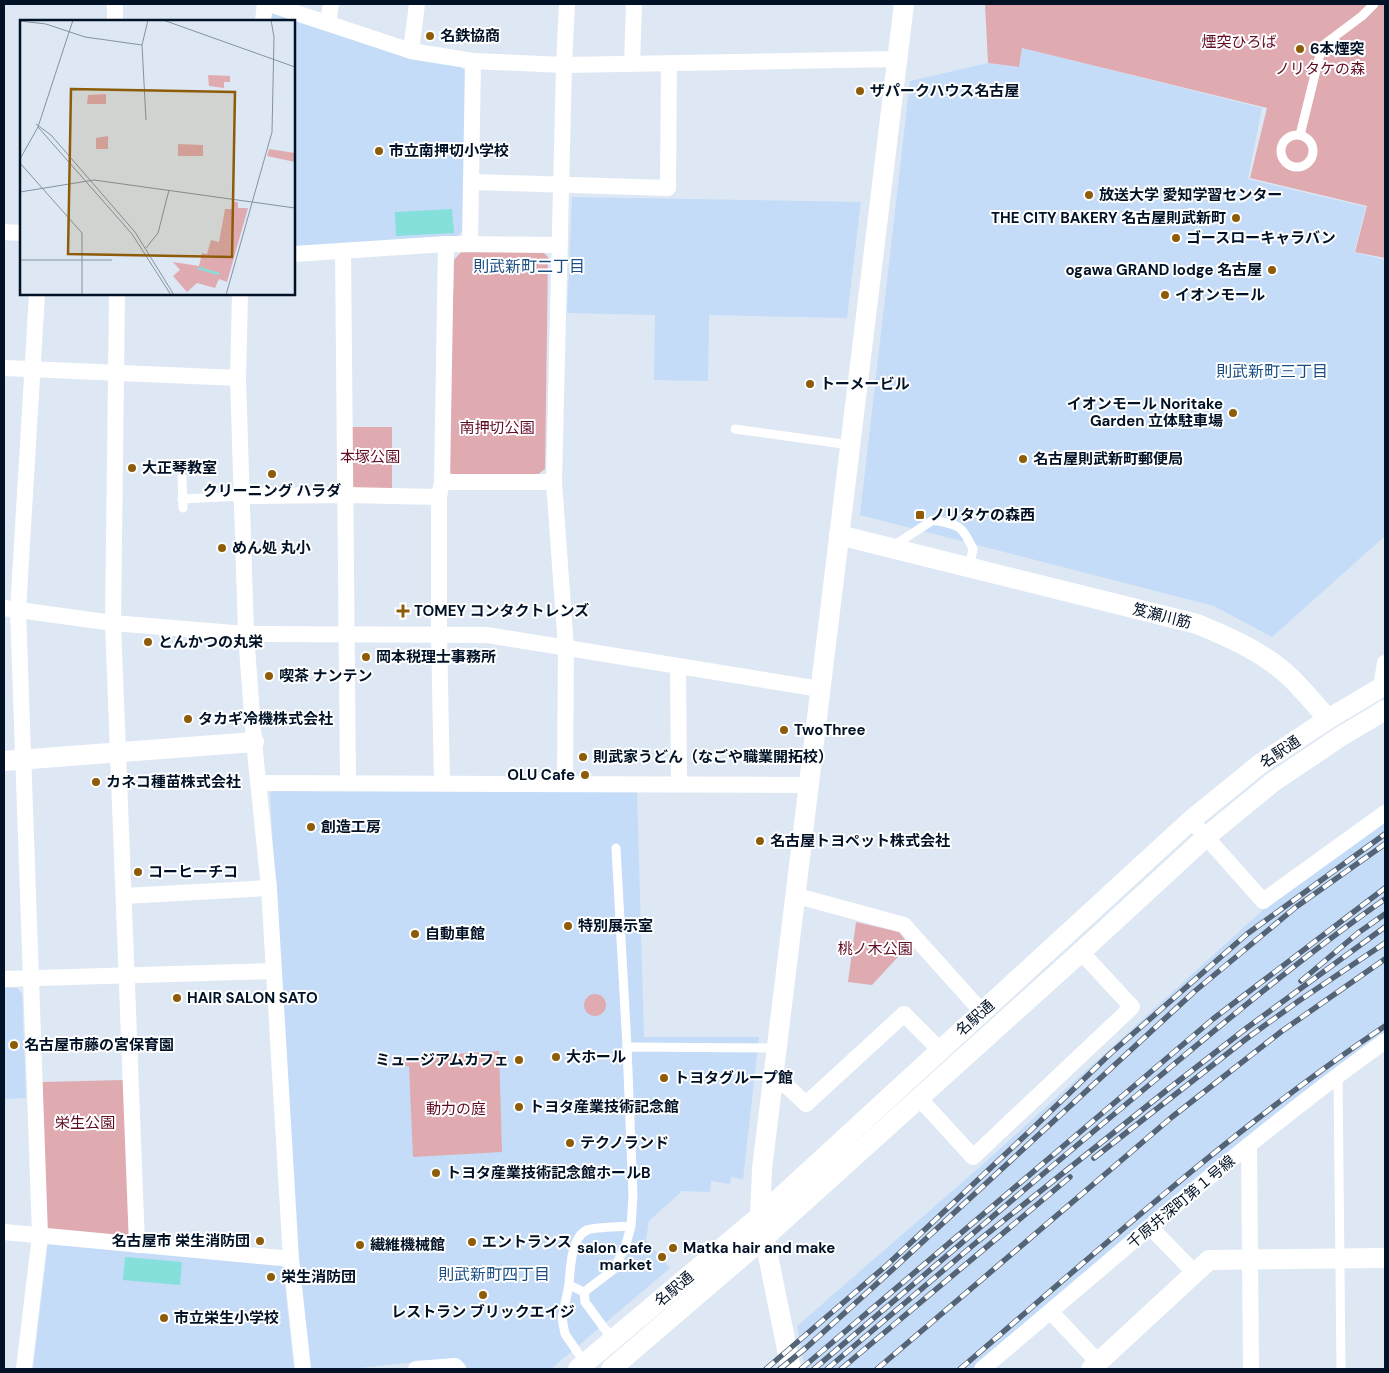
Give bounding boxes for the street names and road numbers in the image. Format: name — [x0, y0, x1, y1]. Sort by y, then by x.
street label: 笈瀬川筋 — [1130, 599, 1194, 633]
street label: 名駅通 — [1256, 731, 1304, 773]
street label: 名駅通 — [952, 996, 998, 1040]
street label: 千原井深町第１号線 — [1123, 1151, 1239, 1253]
street label: 名駅通 — [650, 1267, 698, 1311]

